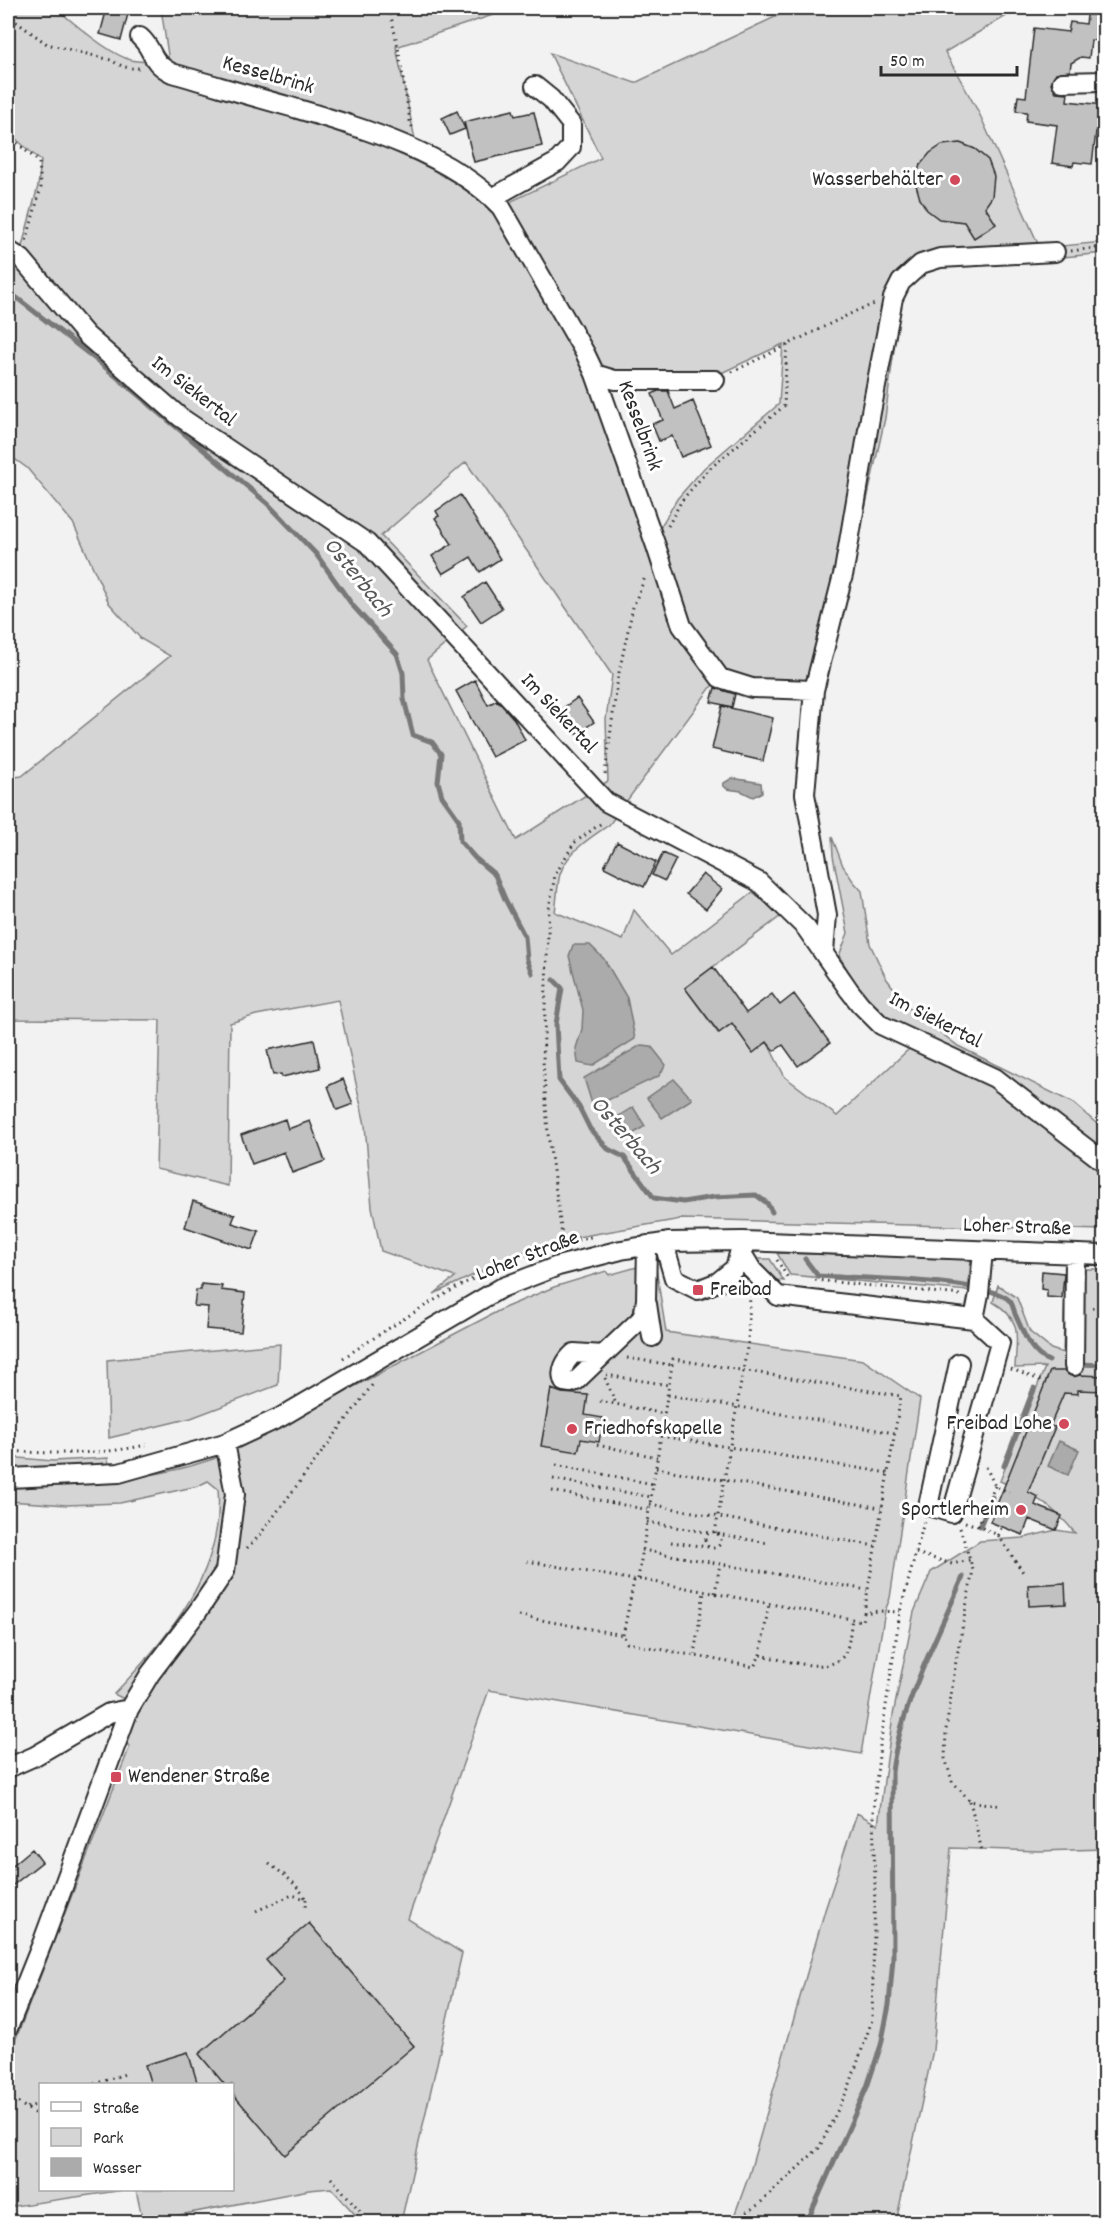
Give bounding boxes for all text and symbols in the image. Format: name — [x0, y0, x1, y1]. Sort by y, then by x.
scale bar — [881, 39, 1018, 77]
street label: Kesselbrink — [218, 48, 318, 104]
text: 50 m — [890, 50, 925, 75]
place label: Wasserbehälter — [812, 165, 944, 196]
marker: Wasserbehälter — [948, 173, 962, 187]
street label: Im Siekertal — [144, 349, 242, 435]
street label: Kesselbrink — [608, 376, 670, 476]
water label: Osterbach — [314, 531, 401, 626]
street label: Im Siekertal — [512, 667, 604, 761]
street label: Im Siekertal — [883, 984, 987, 1058]
water label: Osterbach — [581, 1089, 669, 1184]
street label: Loher Straße — [962, 1211, 1072, 1245]
street label: Loher Straße — [472, 1223, 584, 1291]
place label: Freibad — [710, 1275, 772, 1306]
marker: Freibad — [691, 1283, 705, 1297]
place label: Freibad Lohe — [947, 1409, 1052, 1440]
place label: Friedhofskapelle — [584, 1414, 722, 1445]
marker: Freibad Lohe — [1057, 1417, 1071, 1431]
marker: Friedhofskapelle — [565, 1422, 579, 1436]
place label: Sportlerheim — [901, 1495, 1009, 1526]
marker: Sportlerheim — [1014, 1503, 1028, 1517]
place label: Wendener Straße — [128, 1762, 270, 1793]
marker: Wendener Straße — [109, 1770, 123, 1784]
legend — [39, 2083, 234, 2191]
text: Straße — [93, 2097, 139, 2122]
text: Park — [93, 2127, 124, 2152]
text: Wasser — [93, 2157, 142, 2182]

